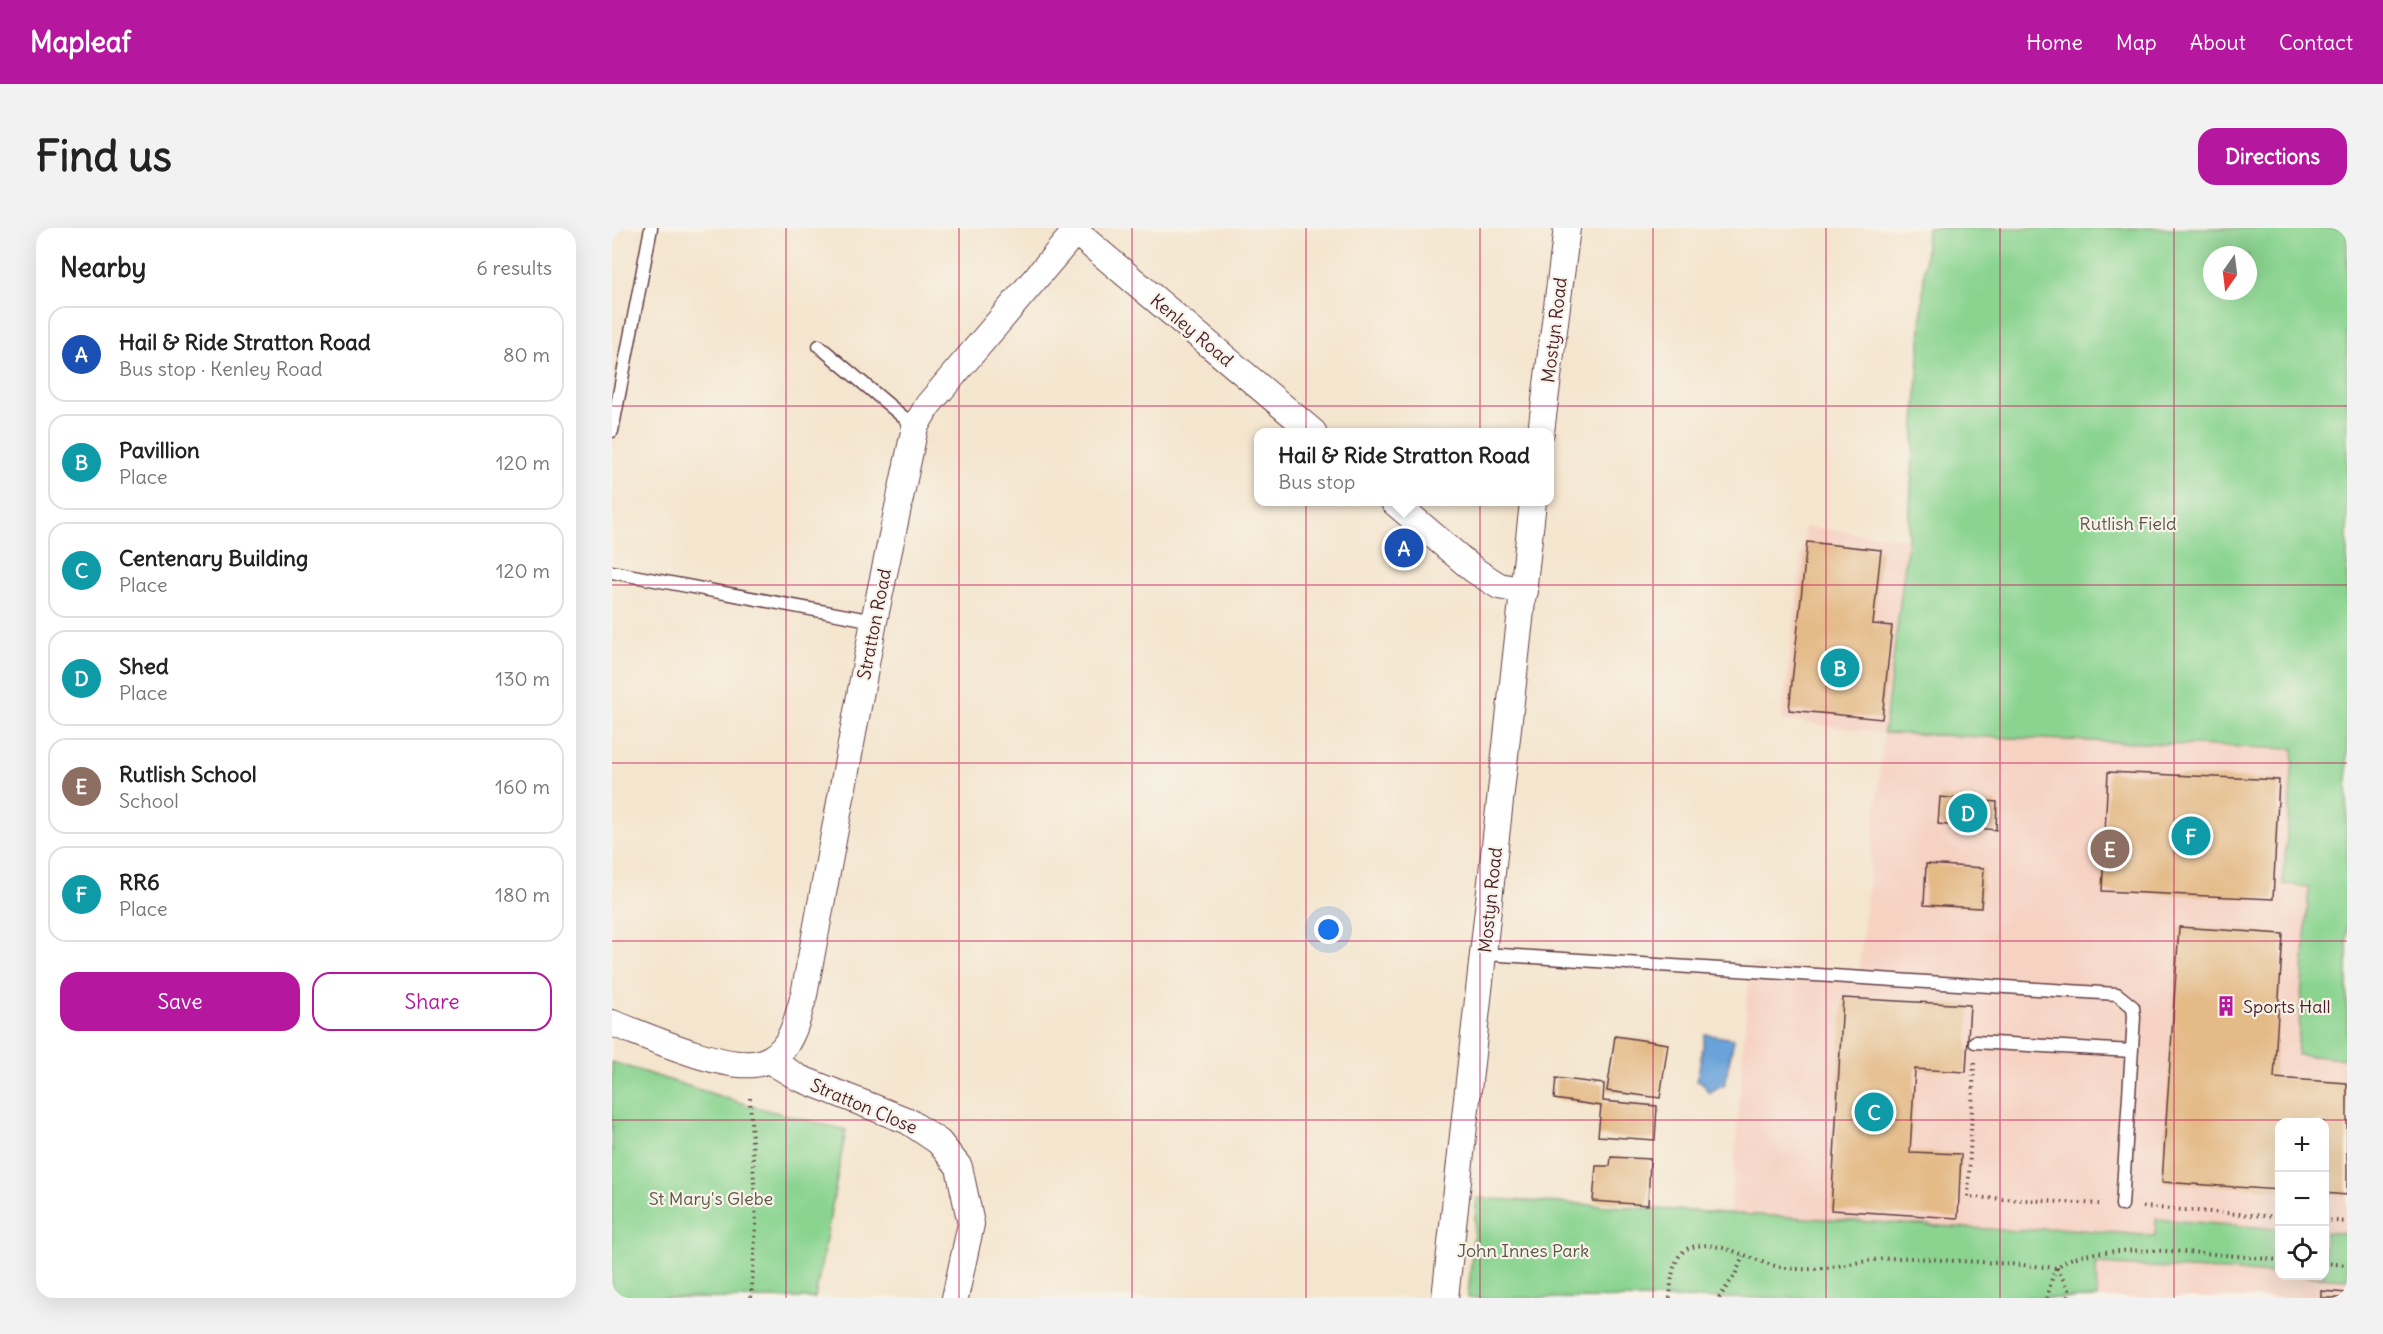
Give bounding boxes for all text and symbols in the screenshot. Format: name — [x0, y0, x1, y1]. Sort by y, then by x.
text: Mapleaf — [30, 24, 131, 60]
text: Home — [2026, 29, 2083, 56]
text: Map — [2116, 29, 2157, 56]
text: About — [2190, 29, 2246, 56]
text: Contact — [2279, 29, 2353, 56]
button: Directions — [2198, 128, 2347, 185]
text: Find us — [36, 130, 172, 182]
north arrow — [2203, 246, 2257, 300]
text: Nearby — [60, 251, 146, 284]
text: 6 results — [476, 255, 552, 280]
street label: Mostyn Road — [1536, 276, 1572, 384]
street label: Kenley Road — [1146, 289, 1238, 372]
text: Hail & Ride Stratton Road — [119, 328, 371, 356]
text: A — [75, 342, 88, 367]
text: 80 m — [503, 342, 550, 367]
text: Bus stop · Kenley Road — [119, 356, 323, 381]
popup — [1254, 428, 1554, 506]
text: Pavillion — [119, 436, 200, 464]
text: Hail & Ride Stratton Road — [1278, 441, 1530, 469]
text: B — [75, 450, 88, 475]
text: 120 m — [496, 450, 550, 475]
text: Place — [119, 464, 167, 489]
text: Bus stop — [1278, 469, 1355, 494]
park label: Rutlish Field — [2079, 512, 2177, 535]
pin: A — [1384, 526, 1424, 570]
text: Centenary Building — [119, 544, 308, 572]
text: C — [75, 558, 88, 583]
text: 120 m — [496, 558, 550, 583]
street label: Stratton Road — [852, 566, 896, 681]
text: Place — [119, 572, 167, 597]
pin: B — [1820, 646, 1860, 690]
text: Shed — [119, 652, 169, 680]
text: D — [74, 666, 89, 691]
text: 130 m — [495, 666, 550, 691]
text: Place — [119, 680, 167, 705]
text: Rutlish School — [119, 760, 257, 788]
text: E — [76, 774, 87, 799]
text: 160 m — [495, 774, 550, 799]
text: School — [119, 788, 179, 813]
pin: D — [1948, 790, 1988, 836]
pin: F — [2172, 814, 2210, 858]
pin: E — [2090, 826, 2130, 872]
street label: Mostyn Road — [1473, 846, 1507, 954]
text: RR6 — [119, 868, 160, 896]
text: F — [76, 882, 87, 907]
text: 180 m — [495, 882, 550, 907]
text: Place — [119, 896, 167, 921]
your location — [1314, 915, 1343, 944]
button: Save — [60, 972, 300, 1031]
button: Share — [312, 972, 552, 1031]
building icon: Sports Hall — [2214, 994, 2238, 1018]
place label: Sports Hall — [2243, 995, 2331, 1018]
street label: Stratton Close — [807, 1073, 921, 1139]
pin: C — [1854, 1090, 1894, 1134]
map controls — [2275, 1118, 2329, 1280]
button: + — [2275, 1118, 2329, 1172]
button: − — [2275, 1172, 2329, 1226]
park label: St Mary's Glebe — [649, 1187, 773, 1210]
button: locate — [2275, 1226, 2329, 1280]
park label: John Innes Park — [1457, 1239, 1589, 1262]

